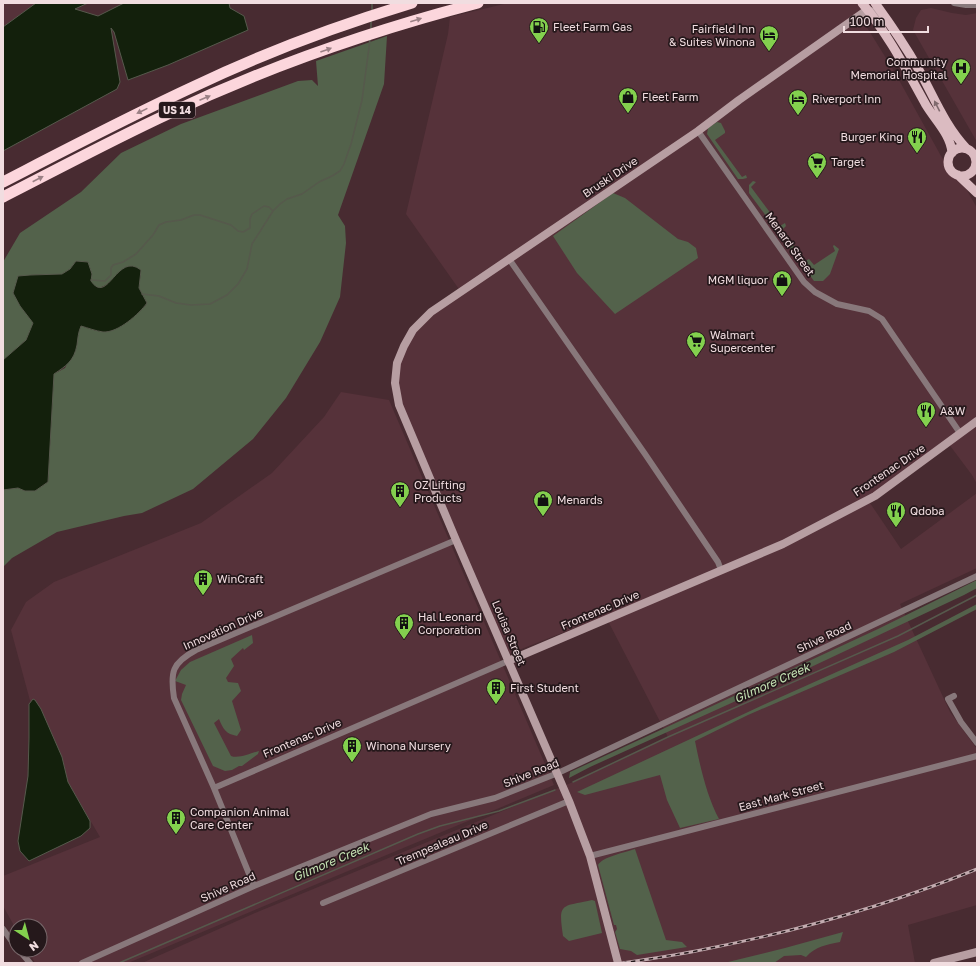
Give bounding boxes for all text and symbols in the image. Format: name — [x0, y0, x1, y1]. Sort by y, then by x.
scale bar — [844, 8, 928, 34]
text: 100 m — [850, 14, 884, 29]
fuel station icon: Fleet Farm Gas — [528, 16, 550, 44]
one-way arrow — [410, 17, 422, 23]
place label: Fleet Farm Gas — [553, 20, 632, 33]
place label: Fairfield Inn & Suites Winona — [669, 22, 755, 48]
hotel icon: Fairfield Inn & Suites Winona — [758, 24, 780, 52]
one-way arrow — [320, 47, 332, 53]
place label: Community Memorial Hospital — [850, 55, 947, 81]
hospital icon: Community Memorial Hospital — [950, 57, 972, 85]
shop icon: Fleet Farm — [617, 86, 639, 114]
hotel icon: Riverport Inn — [787, 88, 809, 116]
place label: Fleet Farm — [642, 90, 698, 103]
place label: Riverport Inn — [812, 92, 881, 105]
one-way arrow — [199, 94, 211, 101]
one-way arrow — [934, 100, 941, 112]
road number: US 14 — [159, 102, 195, 118]
one-way arrow — [137, 108, 148, 114]
restaurant icon: Burger King — [906, 126, 928, 154]
place label: Burger King — [841, 130, 903, 143]
supermarket icon: Target — [806, 151, 828, 179]
street label: Bruski Drive — [580, 153, 640, 200]
place label: Target — [831, 155, 865, 168]
one-way arrow — [32, 176, 43, 182]
street label: Menard Street — [763, 210, 818, 278]
shop icon: MGM liquor — [771, 269, 793, 297]
place label: MGM liquor — [708, 273, 769, 286]
place label: Walmart Supercenter — [710, 328, 776, 354]
supermarket icon: Walmart Supercenter — [685, 330, 707, 358]
restaurant icon: A&W — [915, 400, 937, 428]
place label: A&W — [940, 404, 966, 417]
street label: Frontenac Drive — [850, 441, 927, 498]
place label: OZ Lifting Products — [414, 478, 466, 504]
building icon: OZ Lifting Products — [389, 480, 411, 508]
shop icon: Menards — [532, 489, 554, 517]
place label: Menards — [557, 493, 603, 506]
restaurant icon: Qdoba — [885, 500, 907, 528]
place label: Qdoba — [910, 504, 945, 517]
building icon: WinCraft — [192, 568, 214, 596]
place label: WinCraft — [217, 572, 264, 585]
street label: Frontenac Drive — [559, 587, 641, 632]
street label: Louisa Street — [490, 598, 529, 667]
street label: Innovation Drive — [181, 605, 265, 652]
place label: Hal Leonard Corporation — [418, 610, 482, 636]
building icon: Hal Leonard Corporation — [393, 612, 415, 640]
street label: Shive Road — [794, 618, 853, 655]
water label: Gilmore Creek — [732, 659, 813, 706]
building icon: First Student — [485, 677, 507, 705]
place label: First Student — [510, 681, 579, 694]
street label: Frontenac Drive — [261, 715, 343, 760]
building icon: Winona Nursery — [341, 735, 363, 763]
place label: Winona Nursery — [366, 739, 451, 752]
street label: Shive Road — [501, 755, 560, 790]
street label: East Mark Street — [737, 778, 825, 813]
place label: Companion Animal Care Center — [190, 805, 290, 831]
building icon: Companion Animal Care Center — [165, 807, 187, 835]
street label: Trempealeau Drive — [394, 817, 490, 868]
water label: Gilmore Creek — [290, 838, 372, 884]
street label: Shive Road — [198, 869, 257, 904]
north arrow — [8, 918, 48, 958]
text: N — [27, 939, 41, 954]

